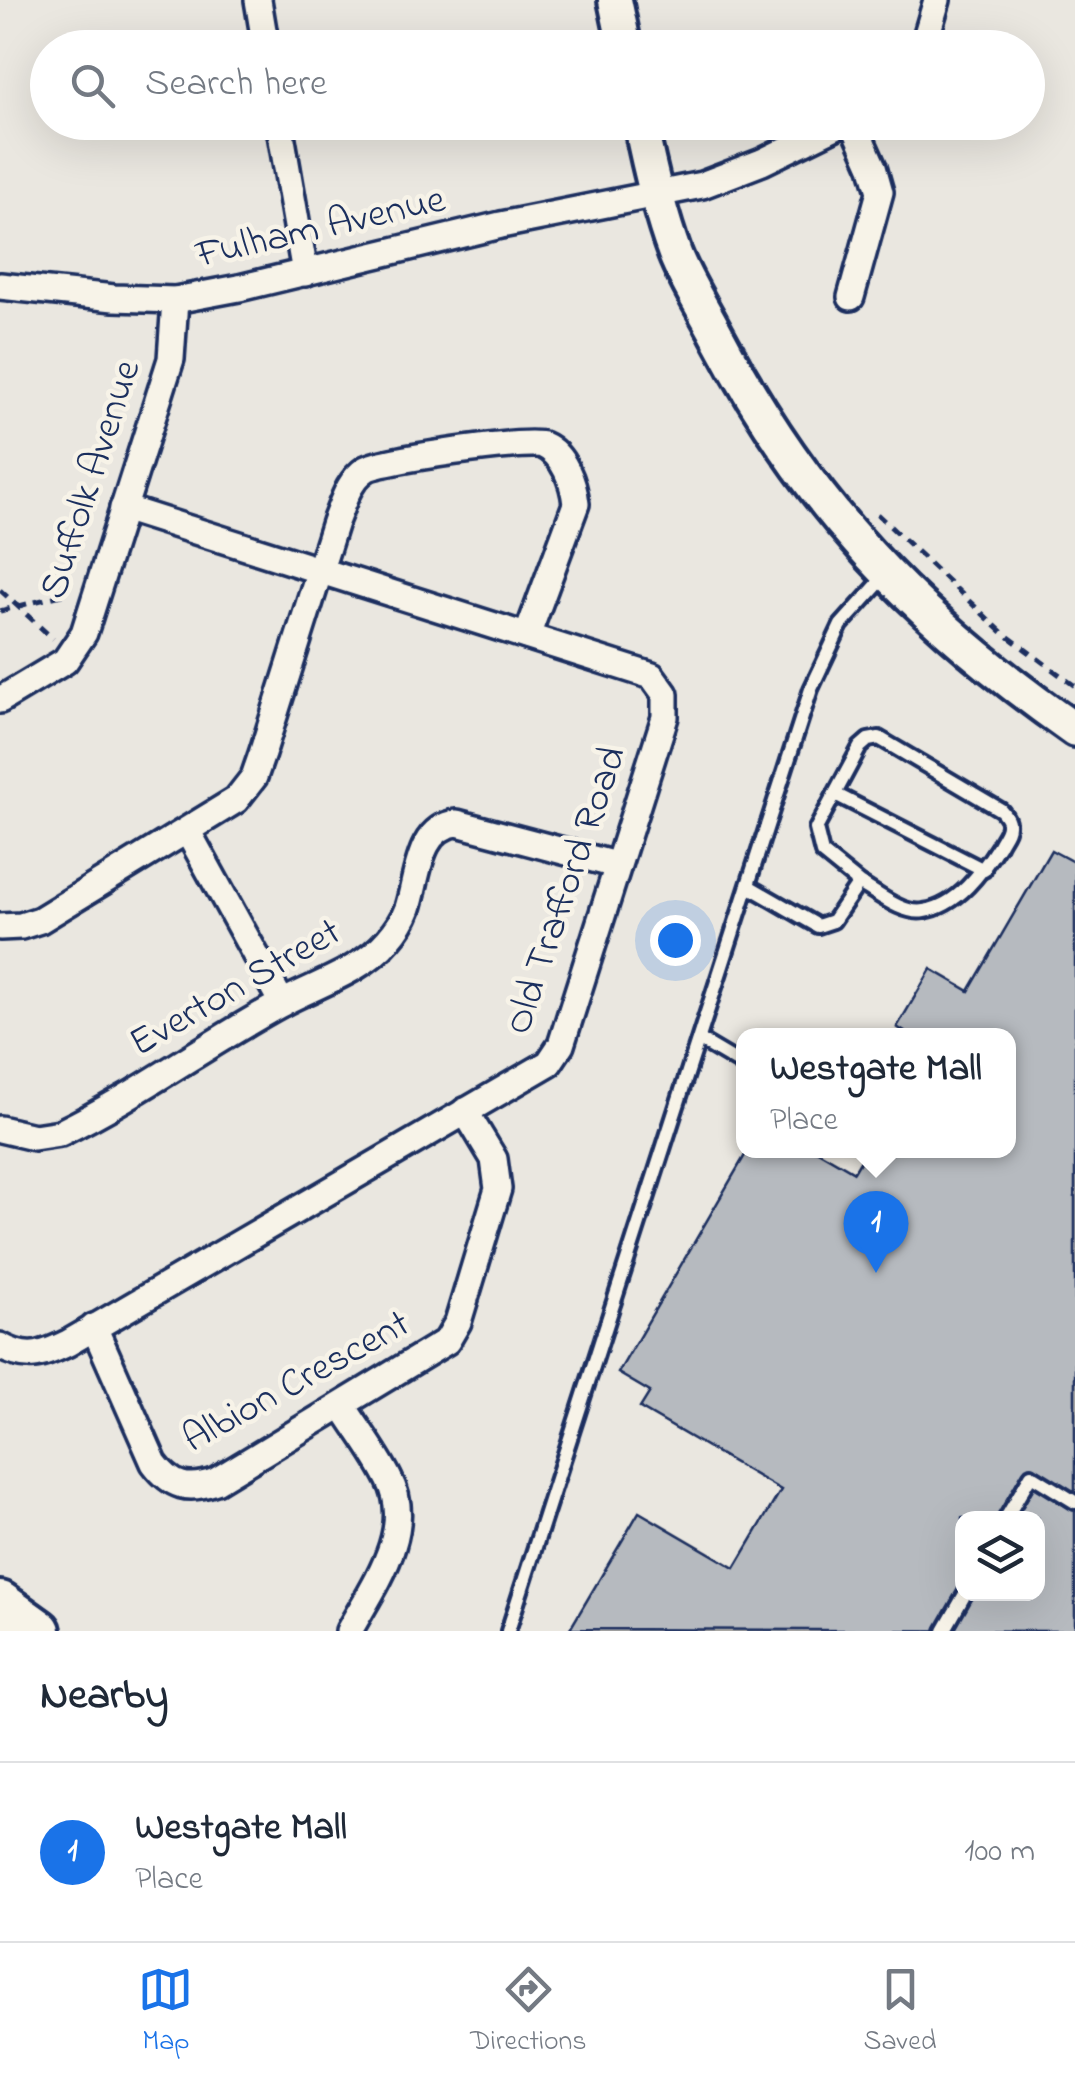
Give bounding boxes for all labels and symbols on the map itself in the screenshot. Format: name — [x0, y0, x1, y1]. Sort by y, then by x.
street label: Fulham Avenue — [190, 172, 451, 287]
street label: Suffolk Avenue — [26, 353, 158, 607]
street label: Old Trafford Road — [490, 739, 644, 1043]
street label: Everton Street — [119, 904, 353, 1074]
your location — [650, 915, 701, 966]
pin: 1 — [844, 1190, 908, 1273]
street label: Albion Crescent — [173, 1296, 421, 1470]

